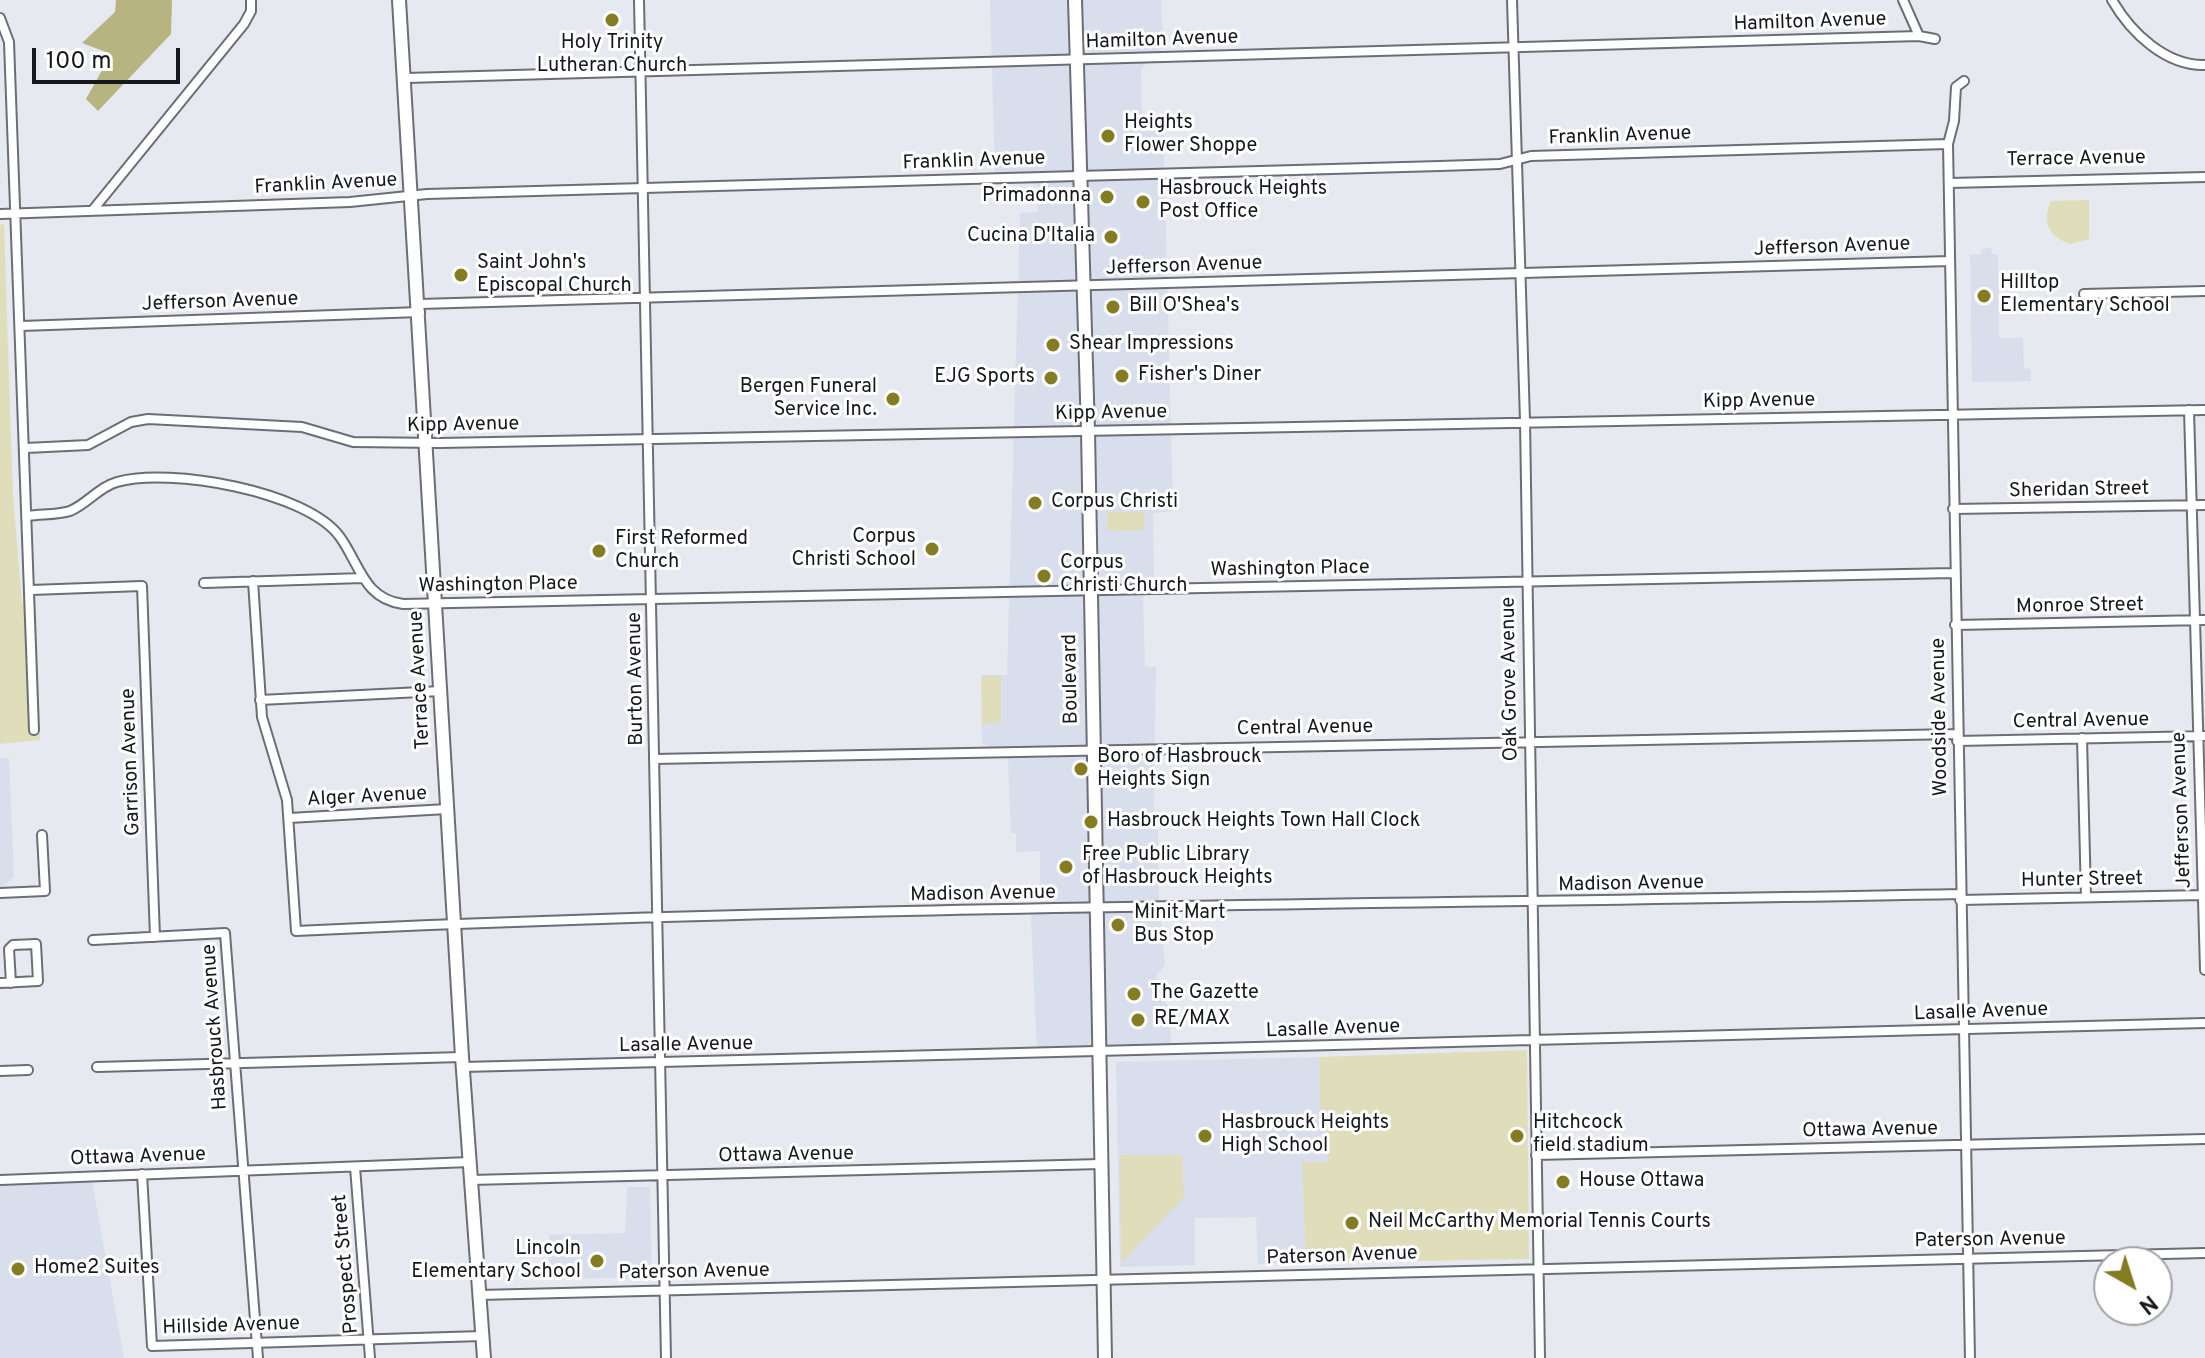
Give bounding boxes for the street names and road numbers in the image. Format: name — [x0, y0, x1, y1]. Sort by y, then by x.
street label: Hamilton Avenue — [1733, 8, 1887, 38]
street label: Hamilton Avenue — [1085, 26, 1239, 56]
street label: Franklin Avenue — [1548, 123, 1692, 151]
street label: Terrace Avenue — [2006, 147, 2146, 173]
street label: Franklin Avenue — [902, 148, 1046, 176]
street label: Franklin Avenue — [254, 169, 398, 201]
street label: Jefferson Avenue — [1753, 233, 1911, 263]
street label: Jefferson Avenue — [1105, 252, 1263, 282]
street label: Jefferson Avenue — [141, 288, 299, 318]
street label: Kipp Avenue — [1703, 389, 1815, 415]
street label: Kipp Avenue — [1055, 401, 1167, 427]
street label: Kipp Avenue — [407, 413, 519, 439]
street label: Sheridan Street — [2009, 478, 2149, 504]
street label: Washington Place — [1210, 557, 1370, 583]
street label: Washington Place — [418, 573, 578, 599]
street label: Monroe Street — [2016, 594, 2144, 620]
street label: Oak Grove Avenue — [1498, 596, 1524, 762]
street label: Terrace Avenue — [405, 610, 437, 750]
street label: Burton Avenue — [624, 612, 650, 746]
street label: Boulevard — [1059, 634, 1085, 724]
street label: Woodside Avenue — [1928, 637, 1954, 797]
street label: Garrison Avenue — [117, 688, 147, 836]
street label: Central Avenue — [2013, 709, 2149, 735]
street label: Central Avenue — [1237, 716, 1373, 742]
street label: Jefferson Avenue — [2168, 731, 2198, 889]
street label: Alger Avenue — [306, 783, 428, 813]
street label: Hunter Street — [2021, 868, 2143, 894]
street label: Madison Avenue — [1558, 872, 1704, 898]
street label: Madison Avenue — [910, 882, 1056, 908]
street label: Hasbrouck Avenue — [198, 943, 234, 1111]
street label: Lasalle Avenue — [1914, 999, 2048, 1027]
street label: Lasalle Avenue — [1266, 1016, 1400, 1044]
street label: Lasalle Avenue — [619, 1033, 753, 1059]
street label: Ottawa Avenue — [1802, 1118, 1938, 1144]
street label: Ottawa Avenue — [718, 1143, 854, 1169]
street label: Ottawa Avenue — [70, 1144, 206, 1172]
street label: Prospect Street — [329, 1193, 365, 1335]
street label: Paterson Avenue — [1914, 1228, 2066, 1254]
street label: Paterson Avenue — [1266, 1242, 1418, 1272]
street label: Paterson Avenue — [618, 1260, 770, 1286]
street label: Hillside Avenue — [162, 1313, 300, 1341]

